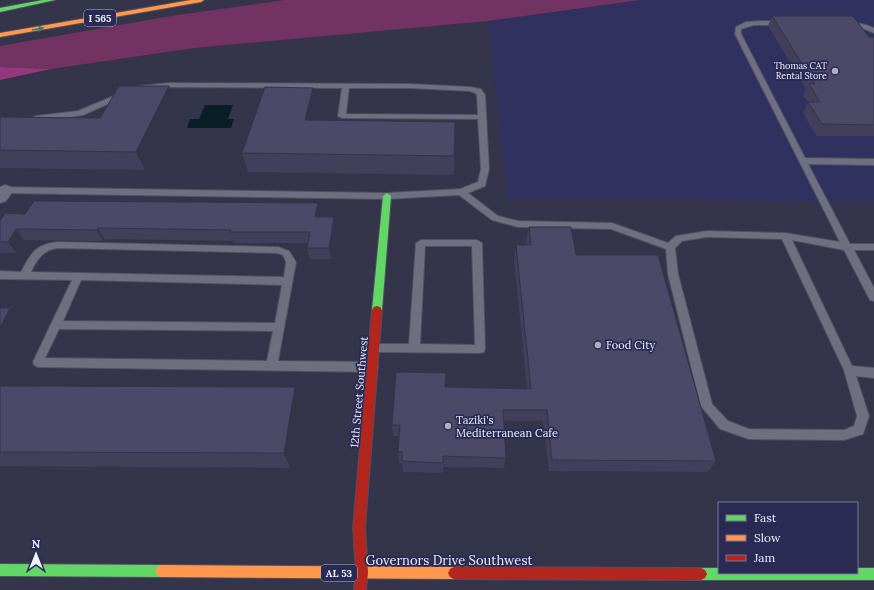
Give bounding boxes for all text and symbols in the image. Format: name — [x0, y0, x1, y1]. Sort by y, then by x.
road number: I 565 — [84, 10, 116, 26]
one-way arrow — [32, 25, 45, 31]
place label: Thomas CAT Rental Store — [774, 60, 827, 81]
marker: Thomas CAT Rental Store — [830, 66, 840, 76]
street label: 12th Street Southwest — [347, 335, 371, 448]
place label: Food City — [606, 338, 655, 352]
marker: Food City — [593, 340, 603, 350]
place label: Taziki's Mediterranean Cafe — [456, 413, 558, 440]
marker: Taziki's Mediterranean Cafe — [443, 421, 453, 431]
legend — [718, 502, 858, 574]
text: Fast — [754, 510, 777, 525]
text: Slow — [754, 530, 781, 545]
north arrow — [16, 534, 56, 574]
text: N — [32, 537, 41, 551]
text: Jam — [753, 550, 775, 565]
street label: Governors Drive Southwest — [366, 552, 532, 569]
road number: AL 53 — [321, 565, 357, 581]

